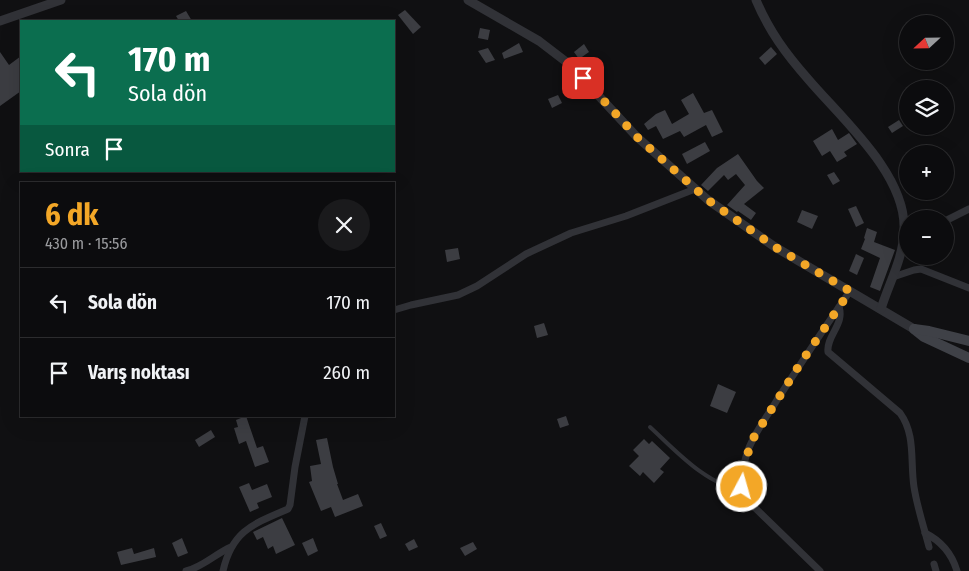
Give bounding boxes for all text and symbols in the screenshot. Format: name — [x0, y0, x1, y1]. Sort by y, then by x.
north arrow — [899, 15, 954, 70]
map controls — [899, 15, 954, 265]
text: 170 m — [128, 38, 211, 80]
icon: left — [45, 40, 110, 105]
pin — [562, 57, 604, 99]
icon: arrive — [569, 64, 597, 92]
text: Sola dön — [128, 80, 207, 107]
button: layers — [899, 80, 954, 135]
icon: arrive — [100, 135, 128, 163]
text: Sonra — [45, 138, 90, 161]
button: + — [899, 145, 954, 200]
text: 6 dk — [45, 197, 99, 233]
button: close — [318, 199, 370, 251]
button: − — [899, 210, 954, 265]
text: 430 m · 15:56 — [45, 234, 127, 253]
icon: left — [45, 289, 73, 317]
text: Sola dön — [88, 291, 157, 314]
text: 170 m — [326, 291, 370, 314]
icon: arrive — [45, 359, 73, 387]
text: Varış noktası — [88, 361, 190, 384]
text: 260 m — [323, 361, 370, 384]
position arrow — [715, 460, 767, 512]

